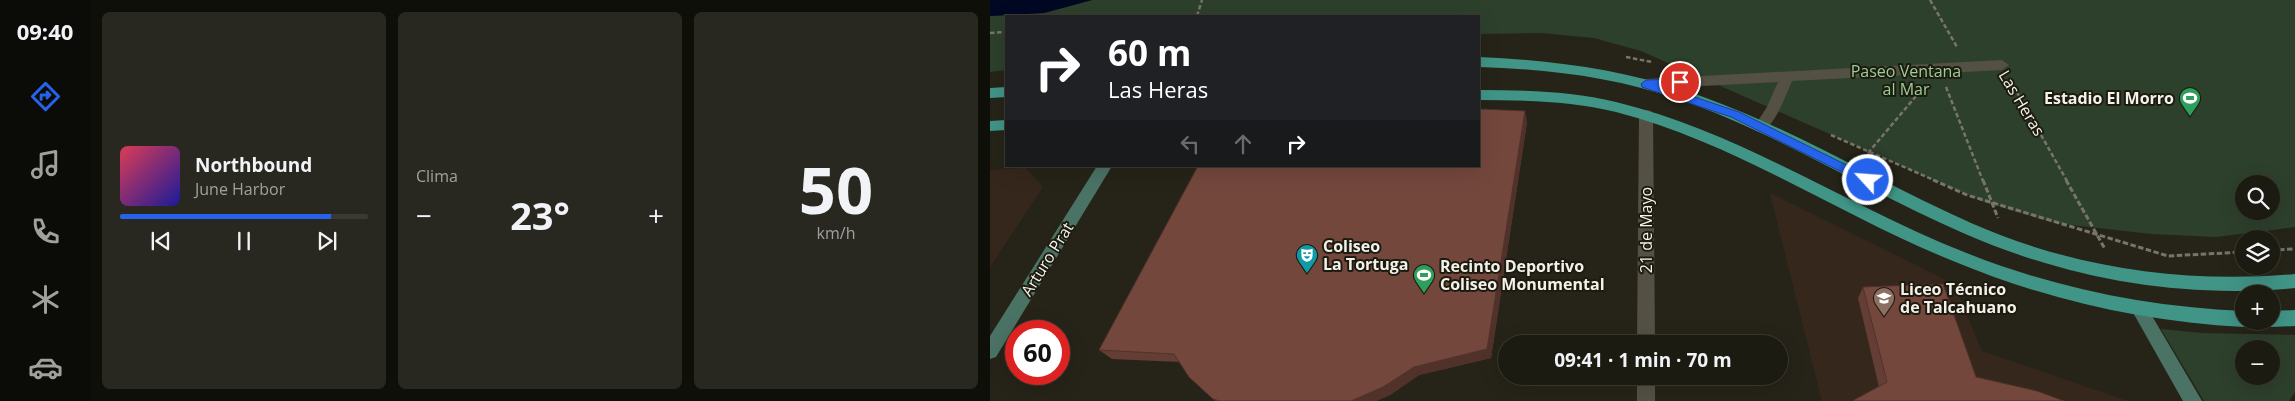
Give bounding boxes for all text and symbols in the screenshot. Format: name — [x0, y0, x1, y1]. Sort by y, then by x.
text: 09:40 — [17, 16, 73, 46]
text: 60 m — [1108, 29, 1191, 76]
icon: right — [1025, 35, 1090, 100]
park label: Paseo Ventana al Mar — [1851, 60, 1961, 100]
pin — [1659, 61, 1701, 103]
street label: Las Heras — [1994, 66, 2050, 140]
icon: arrive — [1666, 68, 1694, 96]
text: Las Heras — [1108, 74, 1208, 104]
icon: directions — [28, 79, 63, 114]
sports icon: Estadio El Morro — [2178, 86, 2202, 117]
place label: Estadio El Morro — [2044, 87, 2174, 109]
icon: left — [1176, 130, 1204, 158]
icon: ahead — [1229, 130, 1257, 158]
icon: right — [1282, 130, 1310, 158]
text: 50 — [799, 145, 873, 233]
icon: music — [28, 147, 63, 182]
text: Northbound — [195, 152, 312, 178]
position arrow — [1841, 153, 1893, 205]
text: Clima — [416, 165, 458, 187]
map controls — [2235, 175, 2280, 385]
button: search — [2235, 175, 2280, 220]
text: June Harbor — [195, 178, 285, 200]
street label: 21 de Mayo — [1635, 187, 1657, 273]
text: 23° — [510, 189, 570, 241]
text: − — [416, 196, 432, 234]
text: + — [648, 196, 664, 234]
icon: phone — [28, 214, 63, 249]
street label: Arturo Prat — [1016, 218, 1079, 300]
text: km/h — [817, 222, 855, 244]
icon: previous — [147, 227, 175, 255]
icon: pause — [230, 227, 258, 255]
icon: next — [313, 227, 341, 255]
button: layers — [2235, 230, 2280, 275]
place label: Coliseo La Tortuga — [1323, 235, 1408, 275]
theatre icon: Coliseo La Tortuga — [1295, 243, 1319, 274]
place label: Recinto Deportivo Coliseo Monumental — [1440, 255, 1605, 295]
sports icon: Recinto Deportivo Coliseo Monumental — [1412, 263, 1436, 294]
place label: Liceo Técnico de Talcahuano — [1900, 278, 2017, 318]
icon: climate — [28, 282, 63, 317]
button: + — [2235, 285, 2280, 330]
school or university icon: Liceo Técnico de Talcahuano — [1872, 286, 1896, 317]
speed limit sign: 60 — [1005, 320, 1070, 385]
button: − — [2235, 340, 2280, 385]
text: 09:41 · 1 min · 70 m — [1554, 347, 1732, 373]
icon: car — [28, 350, 63, 385]

